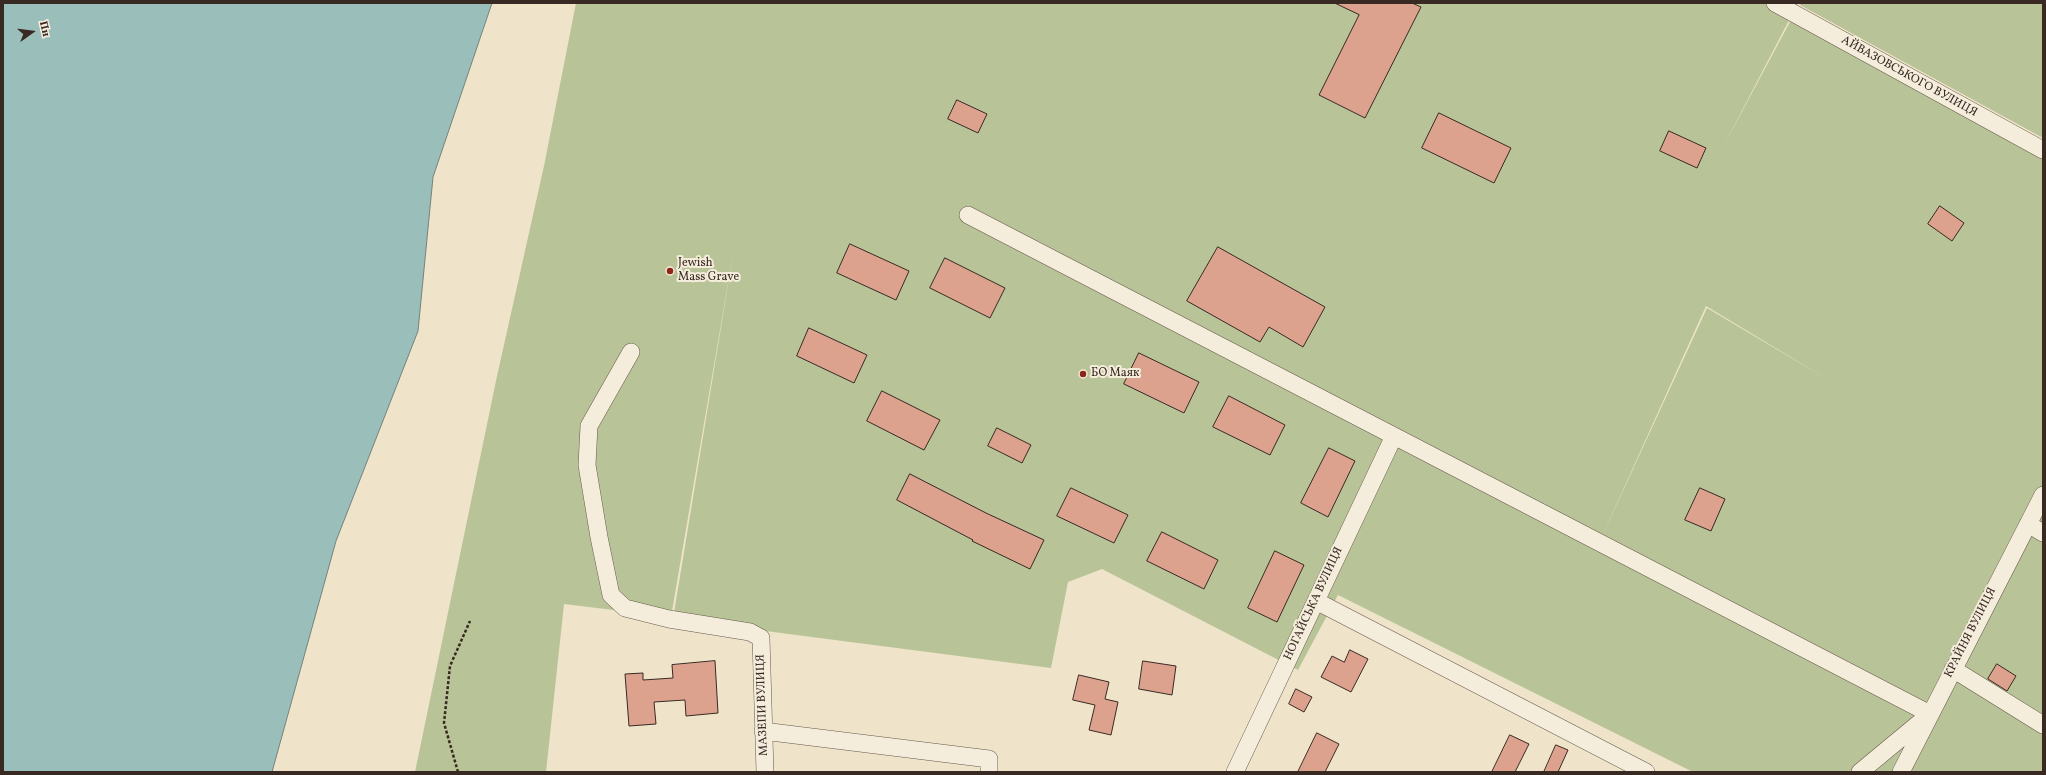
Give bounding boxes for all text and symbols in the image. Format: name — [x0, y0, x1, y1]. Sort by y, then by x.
north arrow — [12, 12, 52, 52]
text: Пн — [35, 20, 53, 38]
street label: АЙВАЗОВСЬКОГО ВУЛИЦЯ — [1838, 33, 1980, 121]
place label: Jewish Mass Grave — [678, 257, 739, 285]
marker: Jewish Mass Grave — [665, 266, 675, 276]
place label: БО Маяк — [1091, 367, 1139, 381]
marker: БО Маяк — [1078, 369, 1088, 379]
street label: НОГАЙСЬКА ВУЛИЦЯ — [1281, 545, 1347, 663]
street label: КРАЙНЯ ВУЛИЦЯ — [1942, 585, 2000, 681]
street label: МАЗЕПИ ВУЛИЦЯ — [754, 654, 772, 756]

